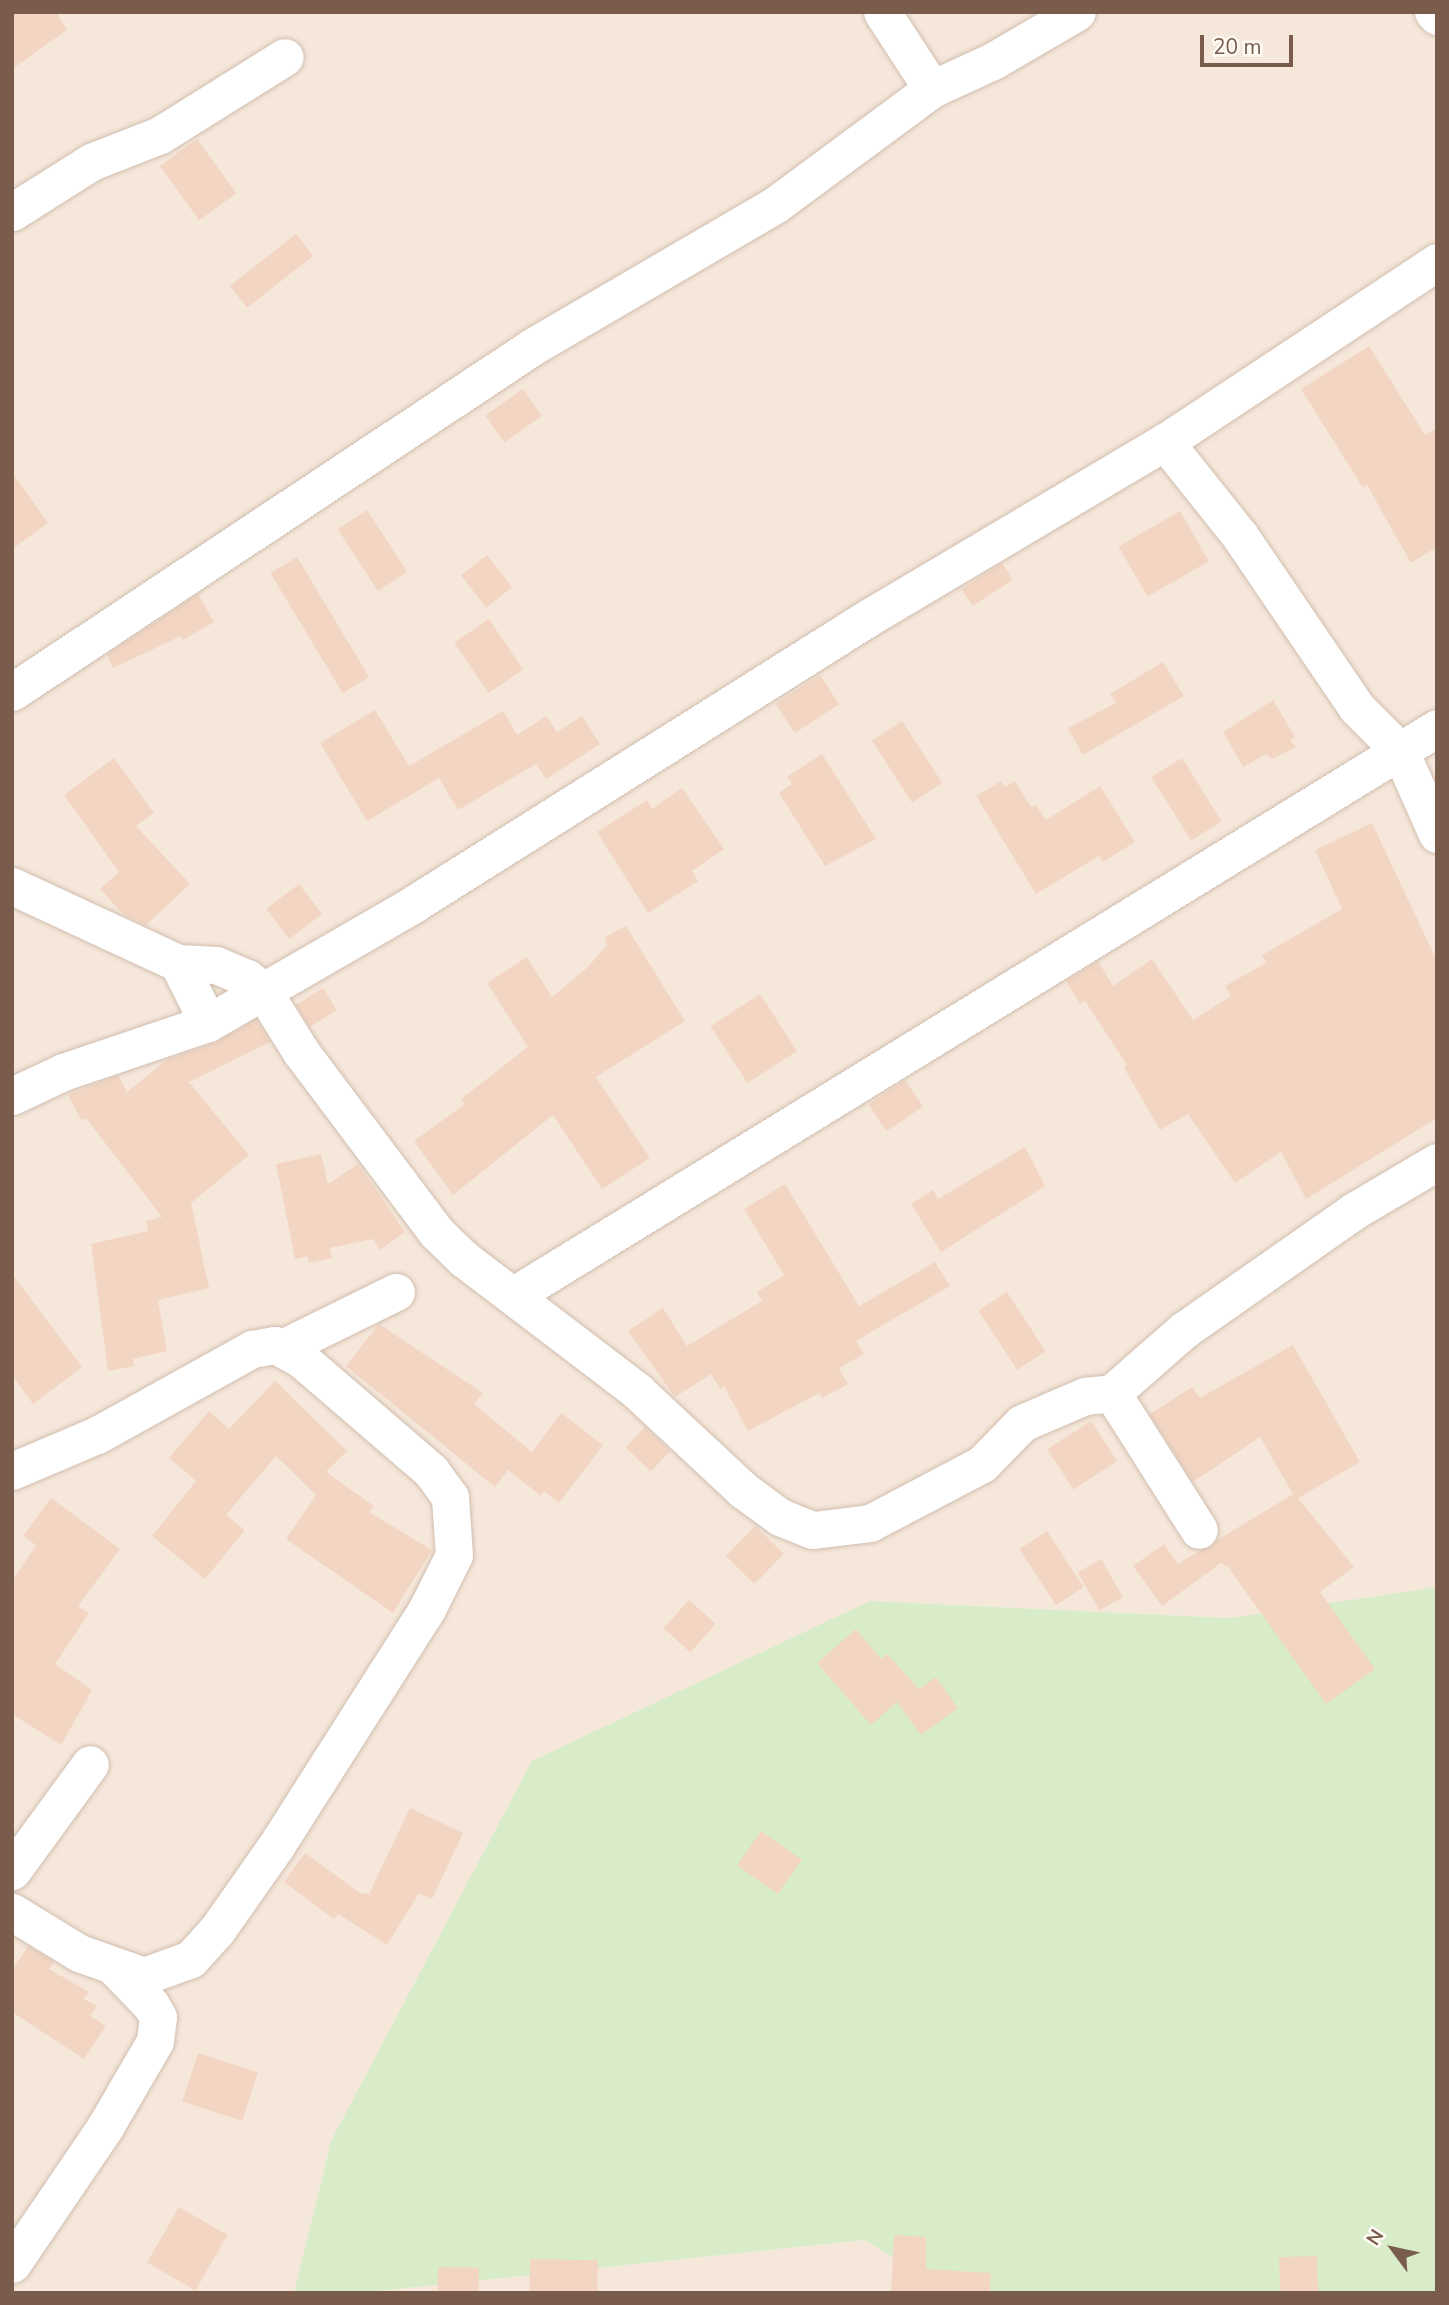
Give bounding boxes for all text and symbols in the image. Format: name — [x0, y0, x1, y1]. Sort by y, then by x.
scale bar — [1204, 21, 1297, 65]
text: 20 m — [1213, 33, 1262, 61]
north arrow — [1358, 2214, 1428, 2284]
text: N — [1361, 2225, 1390, 2251]

